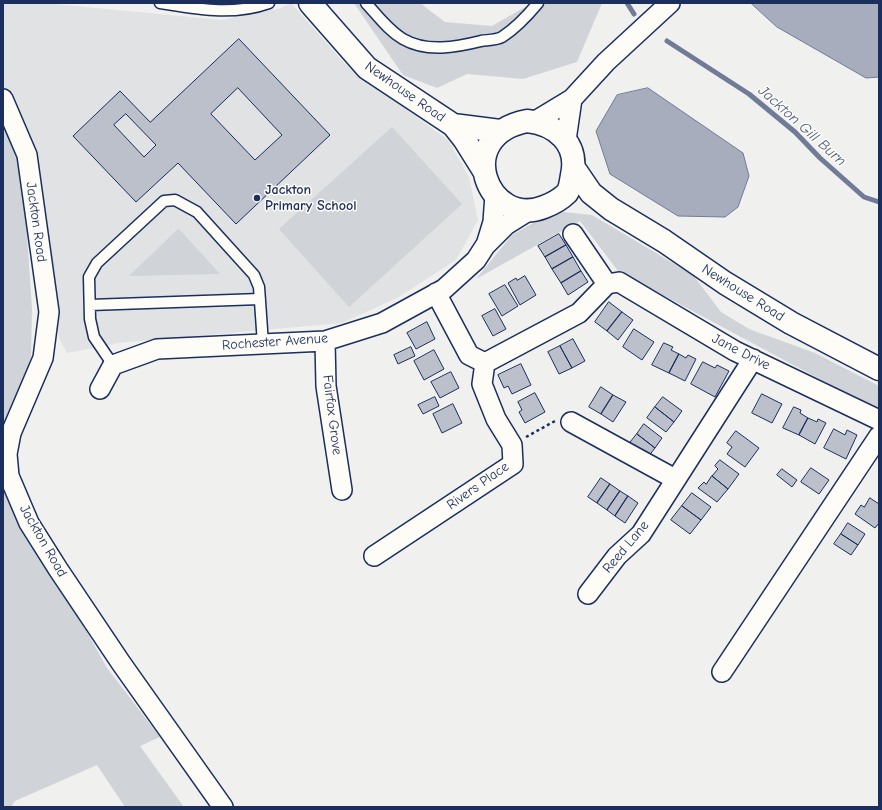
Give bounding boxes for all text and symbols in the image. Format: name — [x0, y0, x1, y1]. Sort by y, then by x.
street label: Newhouse Road — [362, 58, 448, 126]
water label: Jackton Gill Burn — [754, 82, 850, 170]
street label: Jackton Road — [22, 181, 50, 263]
place label: Jackton Primary School — [265, 182, 356, 214]
marker: Jackton Primary School — [252, 193, 262, 203]
street label: Newhouse Road — [699, 261, 787, 325]
street label: Rochester Avenue — [221, 330, 329, 354]
street label: Jane Drive — [709, 330, 773, 374]
street label: Fairfax Grove — [319, 374, 345, 456]
street label: Rivers Place — [444, 458, 512, 514]
street label: Jackton Road — [16, 502, 70, 580]
street label: Reed Lane — [599, 517, 653, 577]

